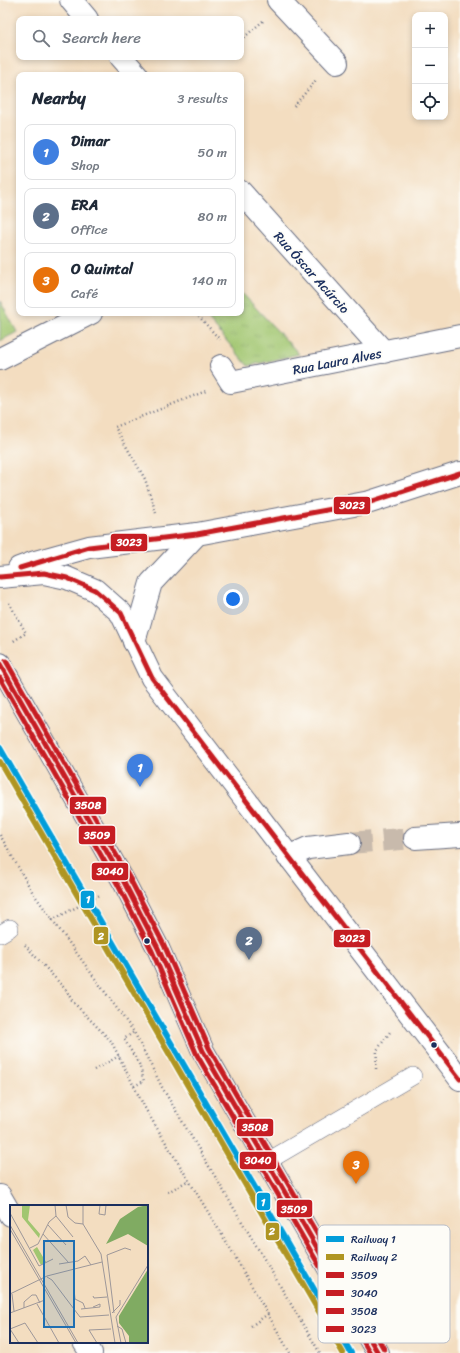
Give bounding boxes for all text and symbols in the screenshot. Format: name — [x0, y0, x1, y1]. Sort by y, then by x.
map controls — [412, 12, 448, 120]
button: + — [412, 12, 448, 48]
search box — [16, 16, 244, 60]
text: Search here — [62, 25, 141, 51]
icon: search — [30, 27, 52, 49]
button: − — [412, 48, 448, 84]
text: Nearby — [32, 83, 86, 113]
button: locate — [412, 84, 448, 120]
text: 3 results — [177, 87, 228, 110]
text: Dimar — [71, 128, 109, 154]
text: 1 — [43, 141, 49, 164]
text: 50 m — [197, 141, 227, 164]
text: Shop — [71, 154, 99, 177]
text: ERA — [71, 192, 98, 218]
text: 2 — [42, 205, 50, 228]
text: 80 m — [198, 205, 227, 228]
text: Office — [71, 218, 108, 241]
street label: Rua Óscar Acúrcio — [268, 226, 356, 319]
text: O Quintal — [71, 256, 133, 282]
text: 3 — [42, 269, 50, 292]
text: 140 m — [192, 269, 227, 292]
text: Café — [71, 282, 98, 305]
street label: Rua Laura Alves — [291, 341, 384, 381]
line badge: 3023 — [333, 496, 371, 515]
text: 3023 — [338, 496, 366, 515]
line badge: 3023 — [110, 533, 148, 552]
text: 3023 — [115, 533, 143, 552]
your location — [223, 589, 243, 609]
pin: 1 — [127, 754, 153, 787]
line badge: 3508 — [69, 796, 107, 815]
text: 3508 — [74, 796, 102, 815]
line badge: 3509 — [78, 825, 116, 845]
text: 3509 — [83, 826, 110, 845]
line badge: 3040 — [91, 862, 129, 881]
text: 3040 — [96, 862, 123, 881]
line badge: 1 — [80, 890, 95, 909]
text: 1 — [86, 890, 91, 909]
line badge: 2 — [93, 926, 109, 945]
text: 2 — [97, 927, 105, 946]
pin: 2 — [236, 927, 262, 960]
line badge: 3023 — [333, 929, 371, 948]
text: 3023 — [338, 929, 366, 948]
unlabelled marker — [142, 936, 152, 946]
unlabelled marker — [429, 1040, 439, 1050]
line badge: 3508 — [236, 1118, 274, 1137]
text: 3508 — [241, 1118, 269, 1137]
line badge: 3040 — [239, 1151, 277, 1170]
text: 3040 — [244, 1151, 271, 1170]
pin: 3 — [343, 1151, 369, 1184]
line badge: 1 — [256, 1192, 271, 1211]
text: 1 — [261, 1193, 266, 1212]
line badge: 3509 — [276, 1199, 313, 1218]
text: 3509 — [280, 1200, 307, 1219]
inset map — [10, 1205, 148, 1343]
line badge: 2 — [265, 1222, 280, 1241]
text: 2 — [268, 1222, 276, 1241]
legend — [318, 1225, 450, 1343]
text: Railway 1 — [351, 1230, 396, 1249]
text: Railway 2 — [351, 1248, 398, 1267]
text: 3509 — [351, 1266, 378, 1285]
text: 3040 — [351, 1284, 378, 1303]
text: 3508 — [351, 1302, 378, 1321]
text: 3023 — [351, 1320, 376, 1339]

